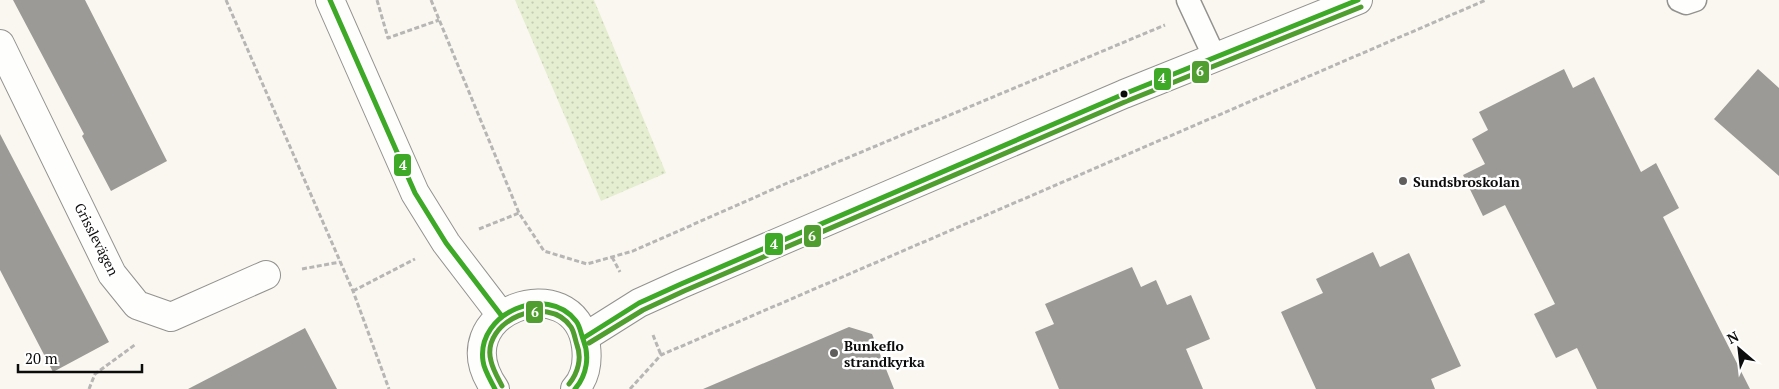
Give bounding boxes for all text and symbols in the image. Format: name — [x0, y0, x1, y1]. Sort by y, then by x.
line badge: 6 — [1191, 60, 1210, 84]
text: 6 — [1196, 61, 1204, 80]
line badge: 4 — [1153, 67, 1172, 91]
text: 4 — [1158, 68, 1166, 87]
unlabelled marker — [1119, 89, 1129, 99]
line badge: 4 — [393, 153, 412, 177]
text: 4 — [399, 155, 407, 174]
place label: Sundsbroskolan — [1413, 172, 1520, 191]
marker: Sundsbroskolan — [1397, 175, 1409, 187]
street label: Grisslevägen — [71, 199, 124, 279]
line badge: 6 — [803, 224, 822, 248]
text: 6 — [808, 226, 816, 245]
line badge: 4 — [764, 232, 784, 256]
text: 4 — [770, 234, 778, 253]
line badge: 6 — [525, 300, 544, 324]
text: 6 — [531, 302, 539, 321]
north arrow — [1714, 324, 1764, 374]
text: N — [1724, 326, 1742, 348]
place label: Bunkeflo strandkyrka — [844, 336, 925, 371]
scale bar — [18, 342, 141, 374]
marker: Bunkeflo strandkyrka — [828, 347, 840, 359]
text: 20 m — [25, 348, 58, 368]

